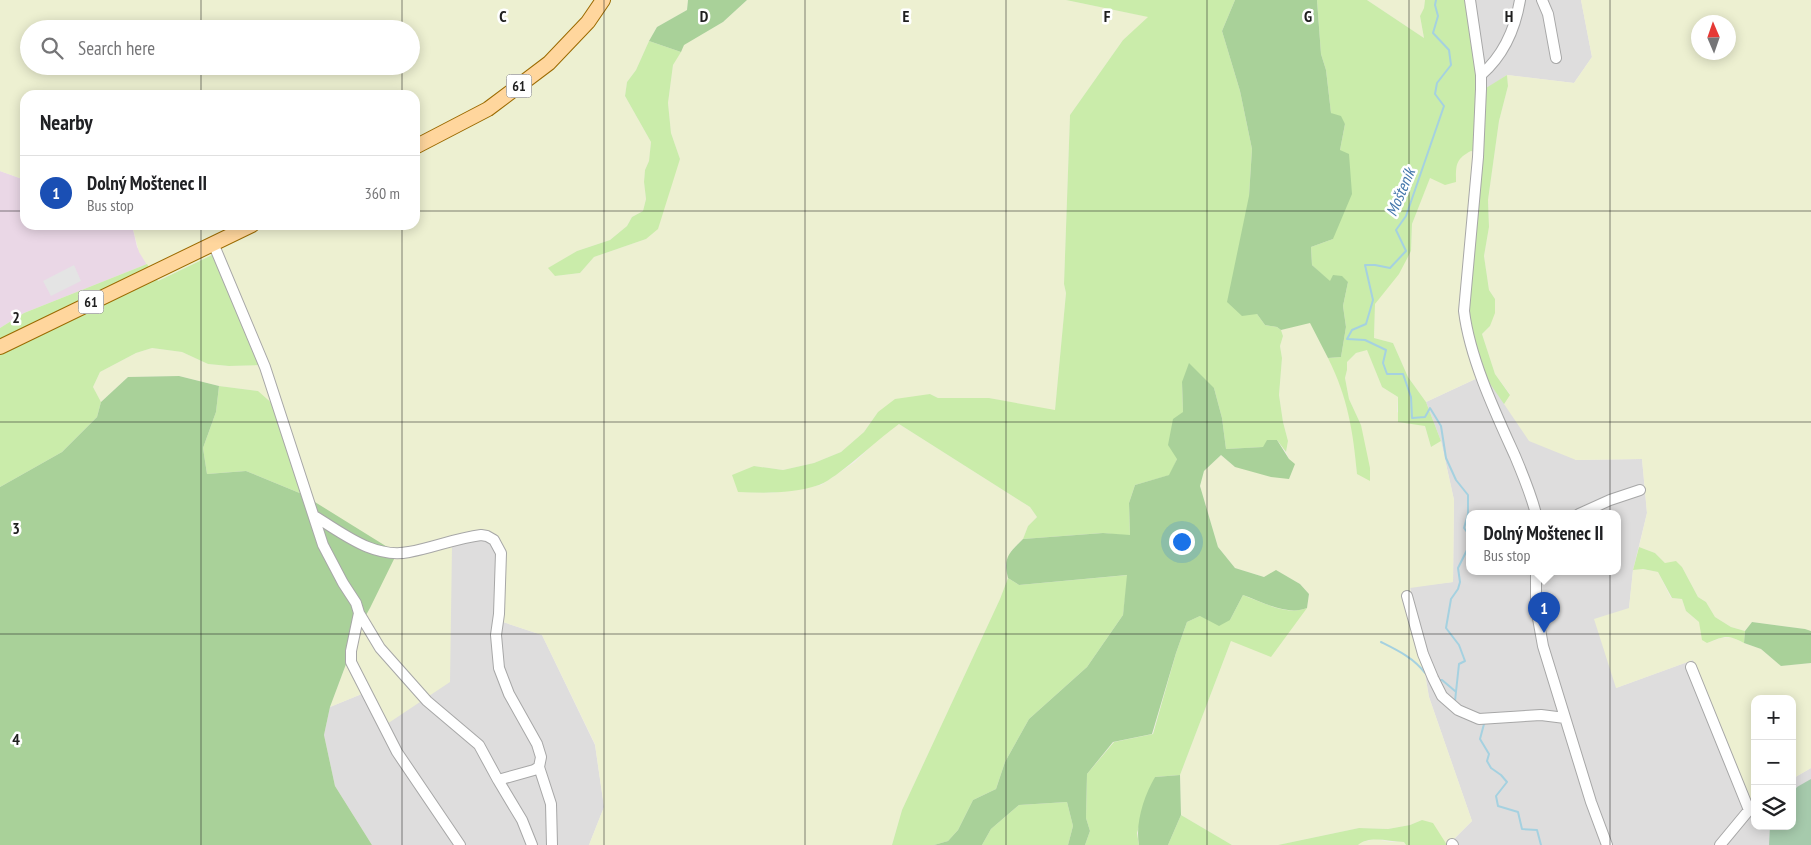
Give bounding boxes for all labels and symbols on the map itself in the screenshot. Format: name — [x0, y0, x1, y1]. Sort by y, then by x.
text: C — [499, 6, 507, 26]
text: D — [700, 6, 709, 26]
text: E — [903, 6, 910, 26]
text: F — [1104, 6, 1111, 26]
text: G — [1304, 6, 1312, 26]
text: H — [1505, 6, 1513, 26]
north arrow — [1691, 15, 1736, 60]
road number: 61 — [506, 74, 532, 98]
water label: Mošteník — [1381, 163, 1420, 219]
road number: 61 — [78, 290, 104, 314]
text: 2 — [12, 307, 20, 327]
text: 3 — [12, 518, 20, 538]
your location — [1169, 529, 1195, 555]
pin: 1 — [1528, 592, 1560, 633]
text: 4 — [12, 729, 20, 749]

